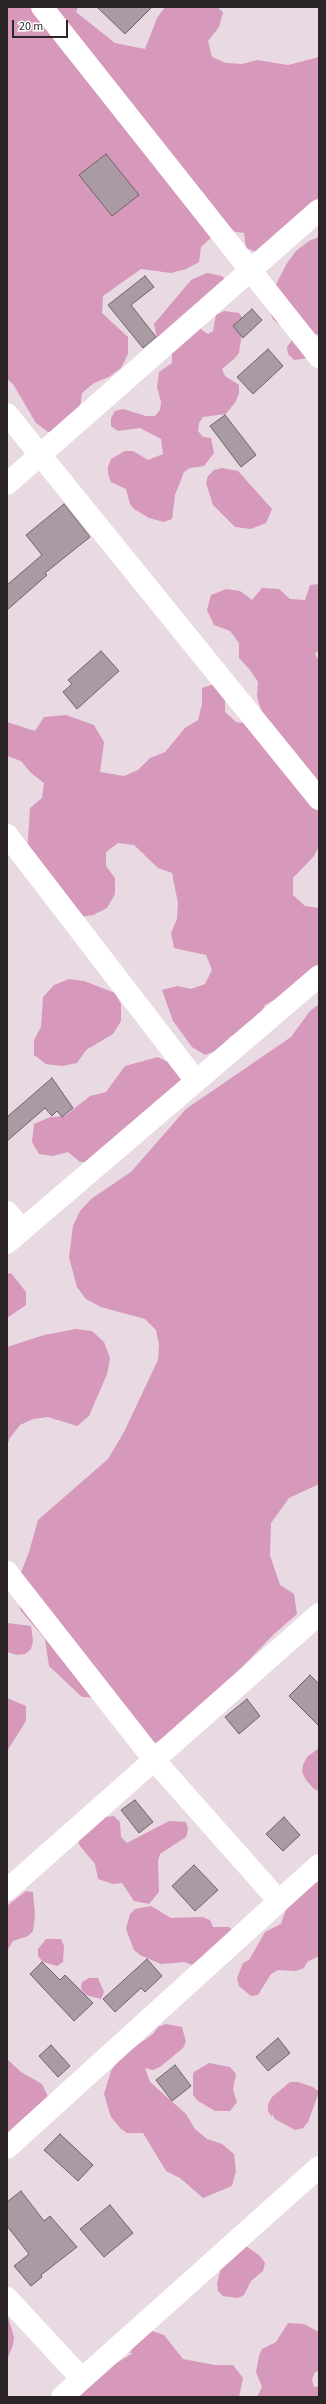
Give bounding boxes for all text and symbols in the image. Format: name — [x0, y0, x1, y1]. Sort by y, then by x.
scale bar — [14, 12, 70, 38]
text: 20 m — [19, 18, 43, 35]

